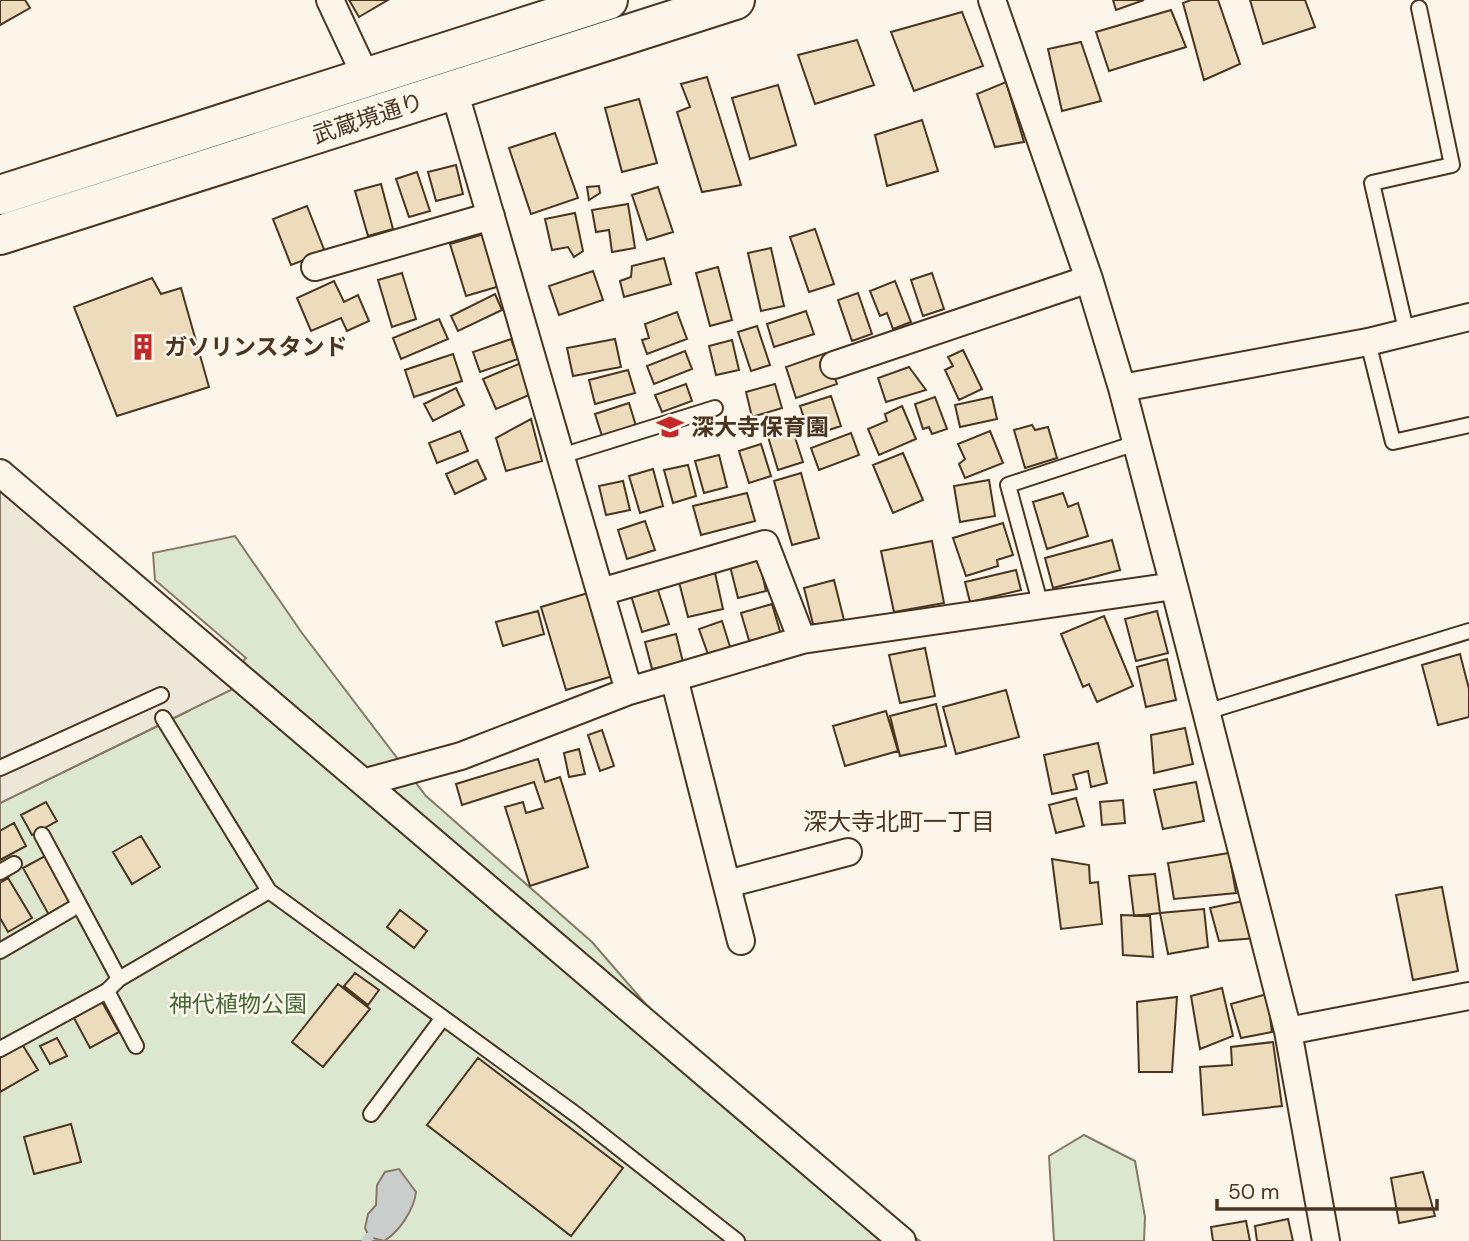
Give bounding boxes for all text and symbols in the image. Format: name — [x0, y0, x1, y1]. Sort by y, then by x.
street label: 武蔵境通り — [309, 86, 427, 150]
building icon: ガソリンスタンド — [128, 332, 158, 362]
place label: ガソリンスタンド — [164, 332, 348, 362]
school or university icon: 深大寺保育園 — [655, 412, 685, 442]
place label: 深大寺保育園 — [691, 412, 829, 442]
district label: 深大寺北町一丁目 — [803, 806, 995, 837]
park label: 神代植物公園 — [169, 989, 307, 1019]
scale bar — [1217, 1168, 1438, 1212]
text: 50 m — [1228, 1178, 1279, 1206]

